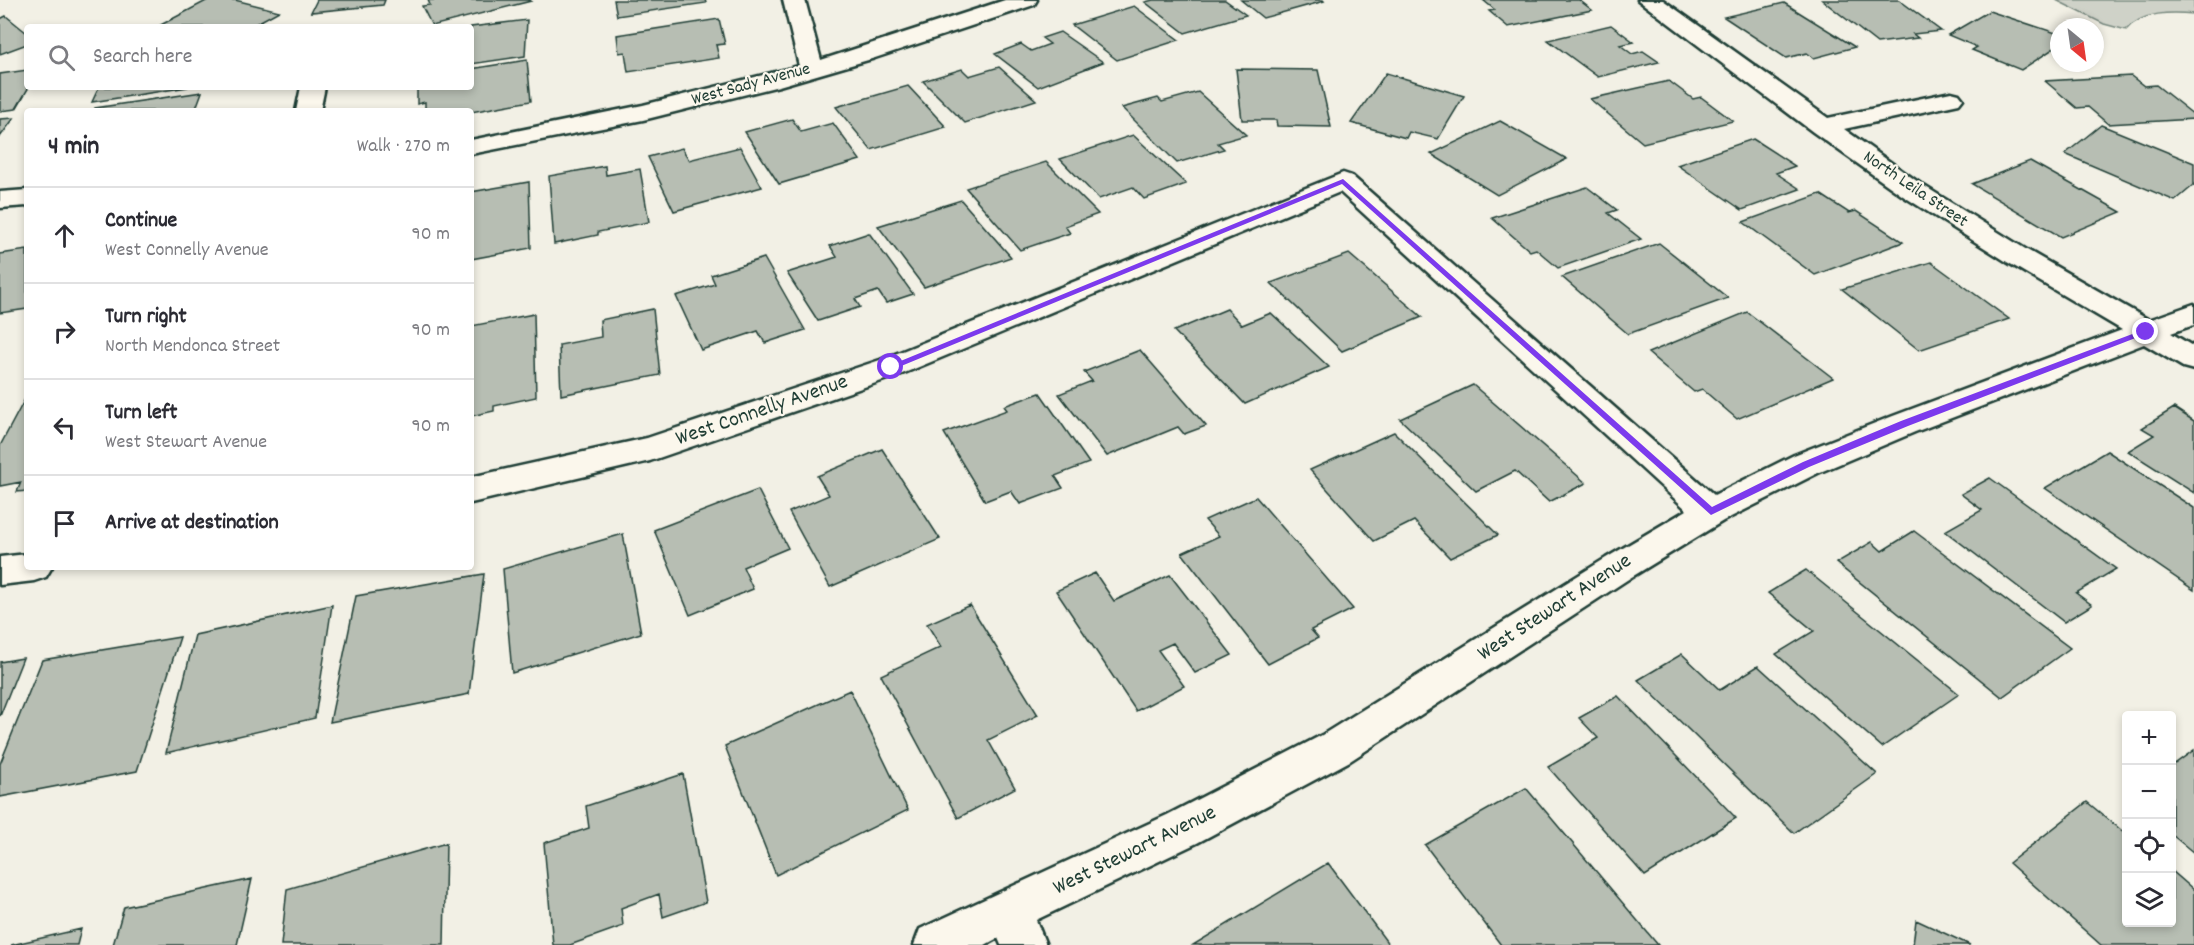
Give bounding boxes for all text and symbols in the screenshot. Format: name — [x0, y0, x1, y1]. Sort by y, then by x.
north arrow — [2050, 18, 2104, 72]
search box — [24, 24, 474, 90]
icon: search — [45, 41, 78, 74]
text: Search here — [93, 42, 192, 73]
street label: West Sady Avenue — [689, 57, 813, 113]
text: 4 min — [48, 129, 99, 166]
text: Walk · 270 m — [357, 133, 450, 161]
street label: North Leila Street — [1858, 146, 1973, 235]
text: Continue — [105, 206, 177, 237]
icon: ahead — [48, 219, 81, 252]
text: 90 m — [412, 221, 450, 249]
text: West Connelly Avenue — [105, 237, 269, 265]
text: Turn right — [105, 302, 187, 333]
icon: right — [48, 315, 81, 348]
text: 90 m — [412, 317, 450, 345]
route end — [2132, 318, 2158, 344]
text: North Mendonca Street — [105, 333, 280, 361]
route start — [877, 353, 903, 379]
street label: West Connelly Avenue — [672, 367, 852, 455]
text: Turn left — [105, 398, 177, 429]
icon: left — [48, 411, 81, 444]
text: 90 m — [412, 413, 450, 441]
text: West Stewart Avenue — [105, 429, 267, 457]
icon: arrive — [48, 507, 81, 540]
text: Arrive at destination — [105, 508, 279, 539]
street label: West Stewart Avenue — [1472, 546, 1638, 670]
map controls — [2122, 711, 2176, 927]
button: + — [2122, 711, 2176, 765]
button: − — [2122, 765, 2176, 819]
street label: West Stewart Avenue — [1048, 798, 1222, 904]
button: locate — [2122, 819, 2176, 873]
button: layers — [2122, 873, 2176, 927]

